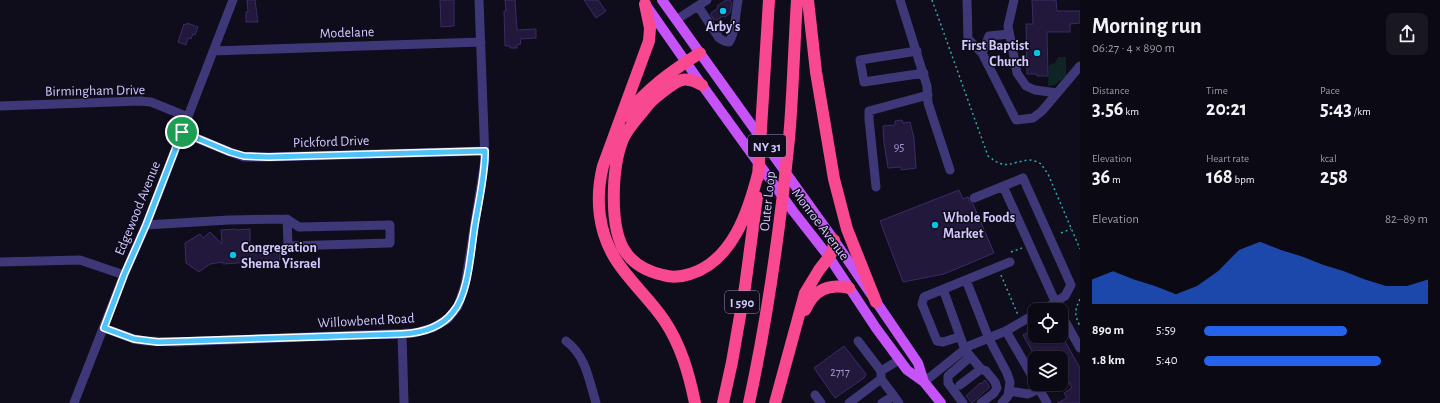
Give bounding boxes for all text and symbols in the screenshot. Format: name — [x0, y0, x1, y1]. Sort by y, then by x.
marker: Arby's — [718, 6, 728, 16]
button: share — [1386, 13, 1428, 55]
text: Morning run — [1092, 15, 1202, 37]
place label: Arby's — [706, 20, 740, 34]
street label: Modelane — [319, 25, 375, 41]
place label: First Baptist Church — [961, 39, 1029, 69]
text: 06:27 · 4 × 890 m — [1092, 42, 1175, 55]
marker: First Baptist Church — [1032, 48, 1042, 58]
street label: Birmingham Drive — [45, 83, 145, 99]
text: Distance — [1092, 85, 1129, 96]
text: Time — [1206, 85, 1228, 96]
text: Pace — [1320, 85, 1340, 96]
text: 3.56 — [1092, 99, 1124, 119]
text: 20:21 — [1206, 99, 1247, 119]
text: 5:43 — [1320, 99, 1352, 119]
text: km — [1124, 106, 1139, 117]
text: /km — [1352, 106, 1371, 117]
pin — [165, 115, 199, 149]
icon: arrive — [171, 121, 193, 143]
street label: Pickford Drive — [293, 134, 369, 150]
road number: NY 31 — [748, 135, 786, 157]
house number: 95 — [894, 141, 904, 153]
text: Elevation — [1092, 153, 1132, 164]
text: Heart rate — [1206, 153, 1249, 164]
text: kcal — [1320, 153, 1337, 164]
street label: Edgewood Avenue — [113, 159, 163, 257]
text: 36 — [1092, 167, 1110, 187]
text: 168 — [1206, 167, 1233, 187]
text: 258 — [1320, 167, 1348, 187]
street label: Outer Loop — [758, 170, 778, 232]
text: m — [1110, 174, 1121, 185]
text: bpm — [1233, 174, 1255, 185]
street label: Monroe Avenue — [789, 186, 852, 263]
place label: Whole Foods Market — [943, 211, 1015, 241]
text: Elevation — [1092, 213, 1139, 226]
text: 82–89 m — [1385, 213, 1428, 226]
marker: Whole Foods Market — [930, 220, 940, 230]
place label: Congregation Shema Yisrael — [241, 241, 321, 271]
marker: Congregation Shema Yisrael — [228, 250, 238, 260]
road number: I 590 — [725, 291, 759, 313]
map controls — [1028, 303, 1068, 391]
button: locate — [1028, 303, 1068, 343]
street label: Willowbend Road — [317, 311, 415, 331]
text: 890 m — [1092, 324, 1124, 337]
text: 5:59 — [1156, 324, 1176, 337]
button: layers — [1028, 351, 1068, 391]
text: 1.8 km — [1092, 354, 1125, 367]
text: 5:40 — [1156, 354, 1178, 367]
house number: 2717 — [830, 366, 850, 378]

